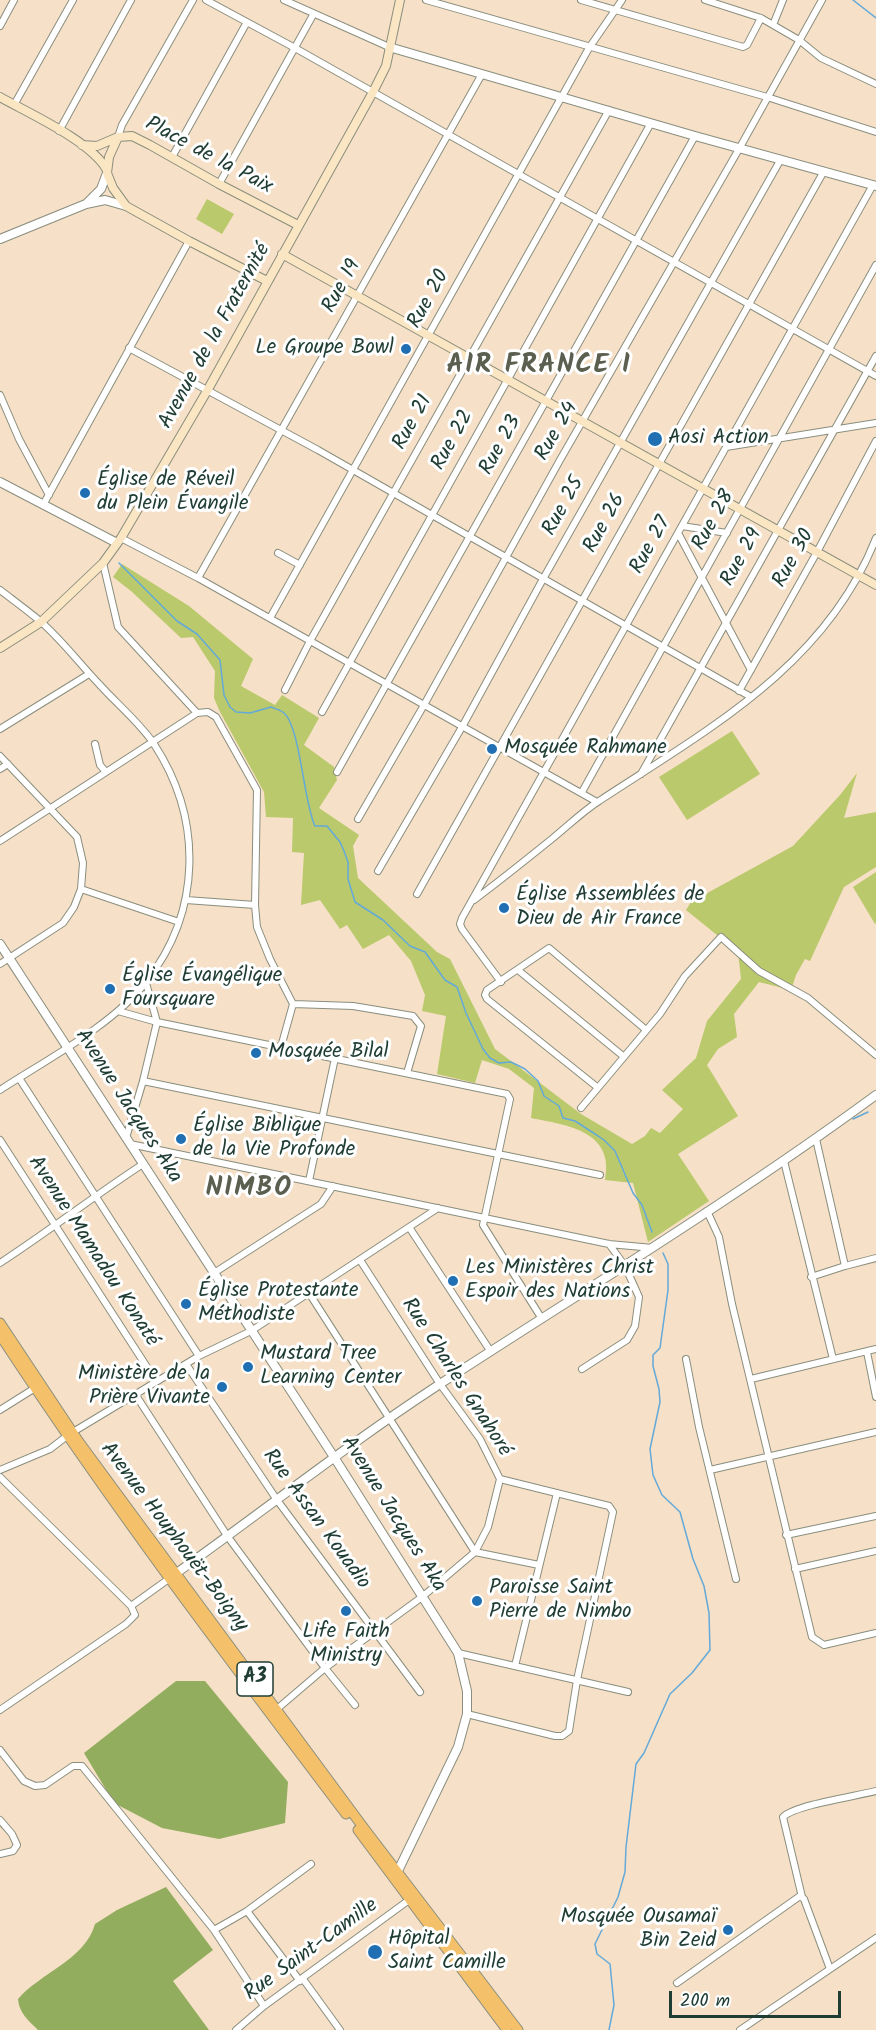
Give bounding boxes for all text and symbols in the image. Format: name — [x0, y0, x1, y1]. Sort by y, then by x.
street label: Place de la Paix — [140, 113, 276, 201]
street label: Avenue de la Fraternité — [155, 240, 277, 434]
street label: Rue 19 — [318, 256, 368, 318]
street label: Rue 20 — [404, 266, 456, 334]
place label: Le Groupe Bowl — [255, 336, 394, 362]
marker: Le Groupe Bowl — [399, 342, 413, 356]
district label: AIR FRANCE I — [446, 351, 632, 383]
street label: Rue 21 — [389, 391, 439, 455]
street label: Rue 24 — [531, 398, 585, 466]
street label: Rue 22 — [427, 407, 481, 475]
street label: Rue 23 — [475, 412, 529, 480]
place label: Aosi Action — [668, 426, 769, 452]
marker: Aosi Action — [646, 430, 664, 448]
place label: Église de Réveil du Plein Évangile — [97, 468, 248, 518]
street label: Rue 25 — [539, 473, 591, 541]
marker: Église de Réveil du Plein Évangile — [78, 486, 92, 500]
street label: Rue 28 — [688, 486, 742, 556]
street label: Rue 26 — [579, 490, 633, 558]
street label: Rue 27 — [626, 513, 678, 579]
street label: Rue 29 — [717, 524, 769, 592]
street label: Rue 30 — [769, 525, 821, 593]
place label: Mosquée Rahmane — [504, 736, 667, 762]
marker: Mosquée Rahmane — [485, 742, 499, 756]
place label: Église Assemblées de Dieu de Air France — [516, 883, 704, 933]
marker: Église Assemblées de Dieu de Air France — [497, 901, 511, 915]
place label: Église Évangélique Foursquare — [122, 964, 282, 1014]
marker: Église Évangélique Foursquare — [103, 982, 117, 996]
street label: Avenue Jacques Aka — [68, 1025, 186, 1189]
place label: Mosquée Bilal — [268, 1040, 389, 1066]
marker: Mosquée Bilal — [249, 1046, 263, 1060]
place label: Église Biblique de la Vie Profonde — [193, 1114, 355, 1164]
marker: Église Biblique de la Vie Profonde — [174, 1132, 188, 1146]
street label: Avenue Mamadou Konaté — [21, 1152, 163, 1352]
district label: NIMBO — [206, 1174, 292, 1206]
place label: Les Ministères Christ Espoir des Nations — [465, 1256, 654, 1306]
marker: Les Ministères Christ Espoir des Nations — [446, 1274, 460, 1288]
place label: Église Protestante Méthodiste — [198, 1279, 358, 1329]
street label: Rue Charles Gnahoré — [394, 1294, 516, 1462]
marker: Église Protestante Méthodiste — [179, 1297, 193, 1311]
place label: Mustard Tree Learning Center — [260, 1342, 401, 1392]
marker: Mustard Tree Learning Center — [241, 1360, 255, 1374]
place label: Ministère de la Prière Vivante — [78, 1362, 210, 1412]
marker: Ministère de la Prière Vivante — [215, 1380, 229, 1394]
street label: Avenue Jacques Aka — [334, 1433, 450, 1597]
street label: Avenue Houphouët-Boigny — [94, 1438, 252, 1638]
street label: Rue Assan Kouadio — [256, 1445, 374, 1595]
place label: Paroisse Saint Pierre de Nimbo — [489, 1576, 631, 1626]
marker: Paroisse Saint Pierre de Nimbo — [470, 1594, 484, 1608]
marker: Life Faith Ministry — [339, 1604, 353, 1618]
place label: Life Faith Ministry — [302, 1620, 390, 1670]
road number: A3 — [237, 1662, 273, 1696]
street label: Rue Saint-Camille — [240, 1894, 384, 2008]
place label: Mosquée Ousamaï Bin Zeid — [561, 1905, 716, 1955]
marker: Mosquée Ousamaï Bin Zeid — [721, 1923, 735, 1937]
place label: Hôpital Saint Camille — [388, 1927, 506, 1977]
marker: Hôpital Saint Camille — [366, 1943, 384, 1961]
scale bar — [672, 1979, 844, 2017]
text: 200 m — [680, 1987, 730, 2016]

